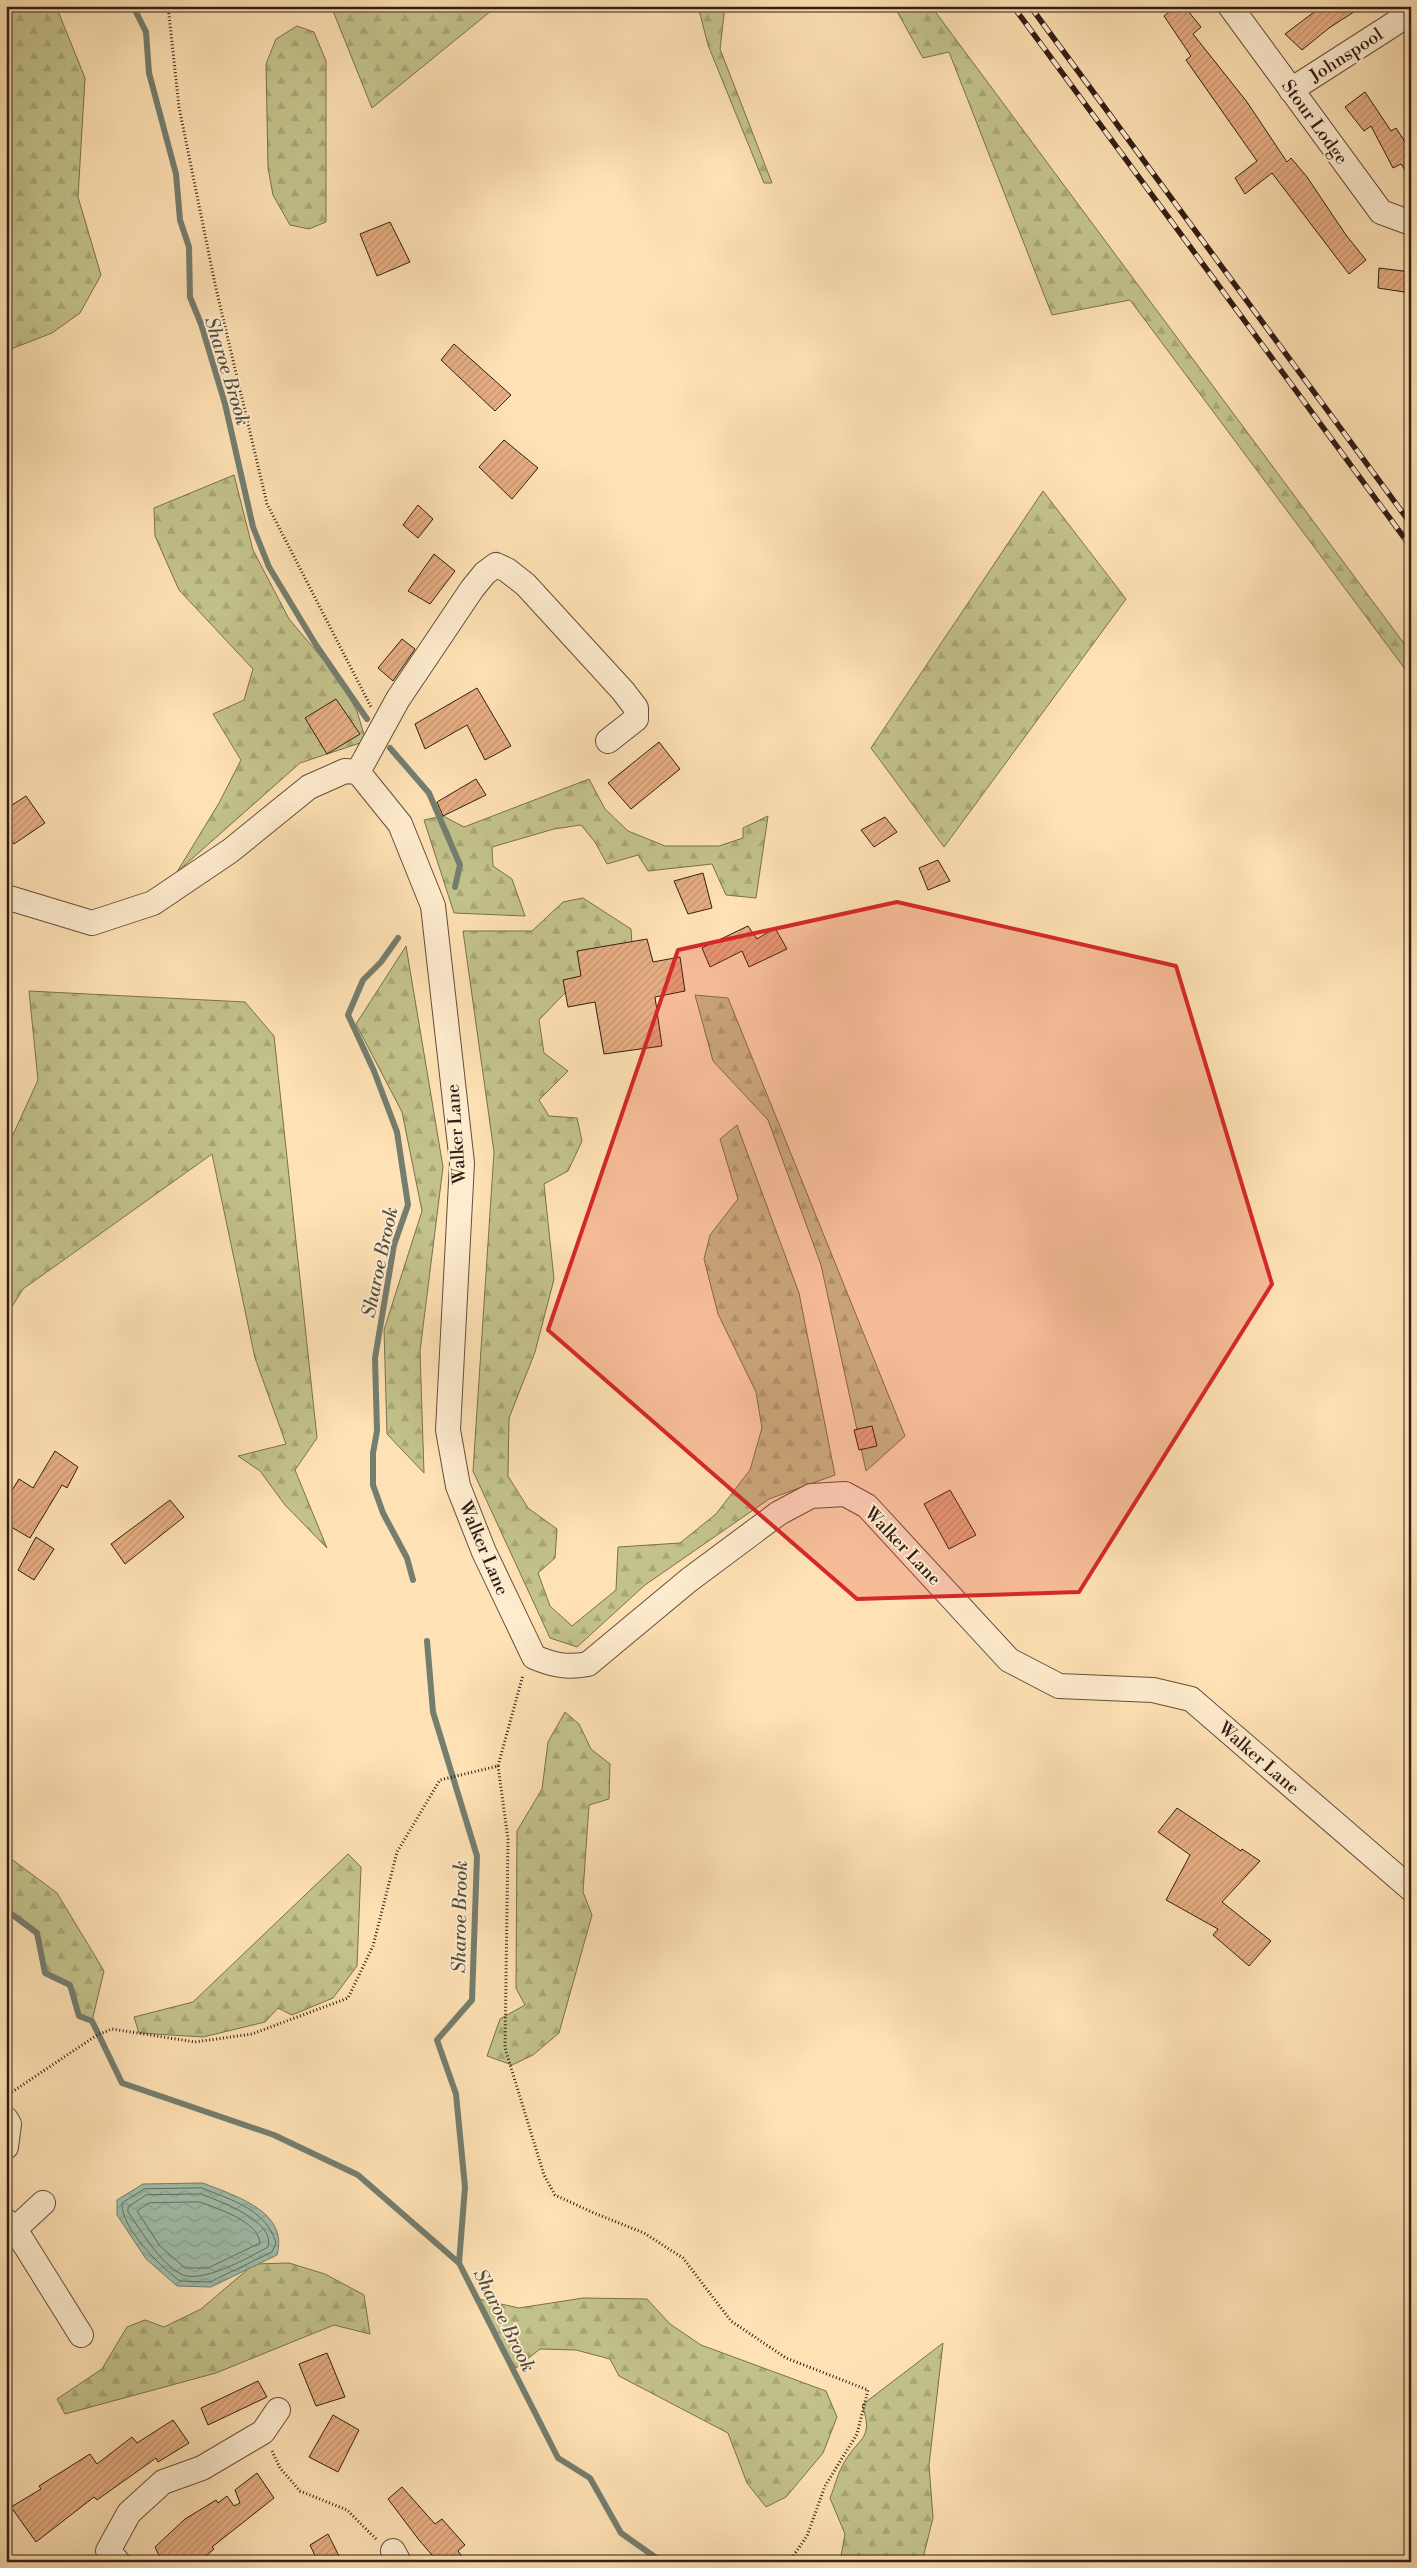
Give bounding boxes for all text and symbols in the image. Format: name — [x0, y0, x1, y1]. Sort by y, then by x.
street label: Johnspool — [1304, 23, 1388, 88]
street label: Stour Lodge — [1276, 76, 1353, 169]
water label: Sharoe Brook — [199, 314, 255, 429]
street label: Walker Lane — [442, 1083, 472, 1186]
water label: Sharoe Brook — [357, 1205, 403, 1320]
street label: Walker Lane — [453, 1497, 514, 1599]
street label: Walker Lane — [859, 1502, 946, 1590]
street label: Walker Lane — [1213, 1716, 1304, 1800]
water label: Sharoe Brook — [447, 1861, 473, 1973]
water label: Sharoe Brook — [468, 2265, 540, 2376]

